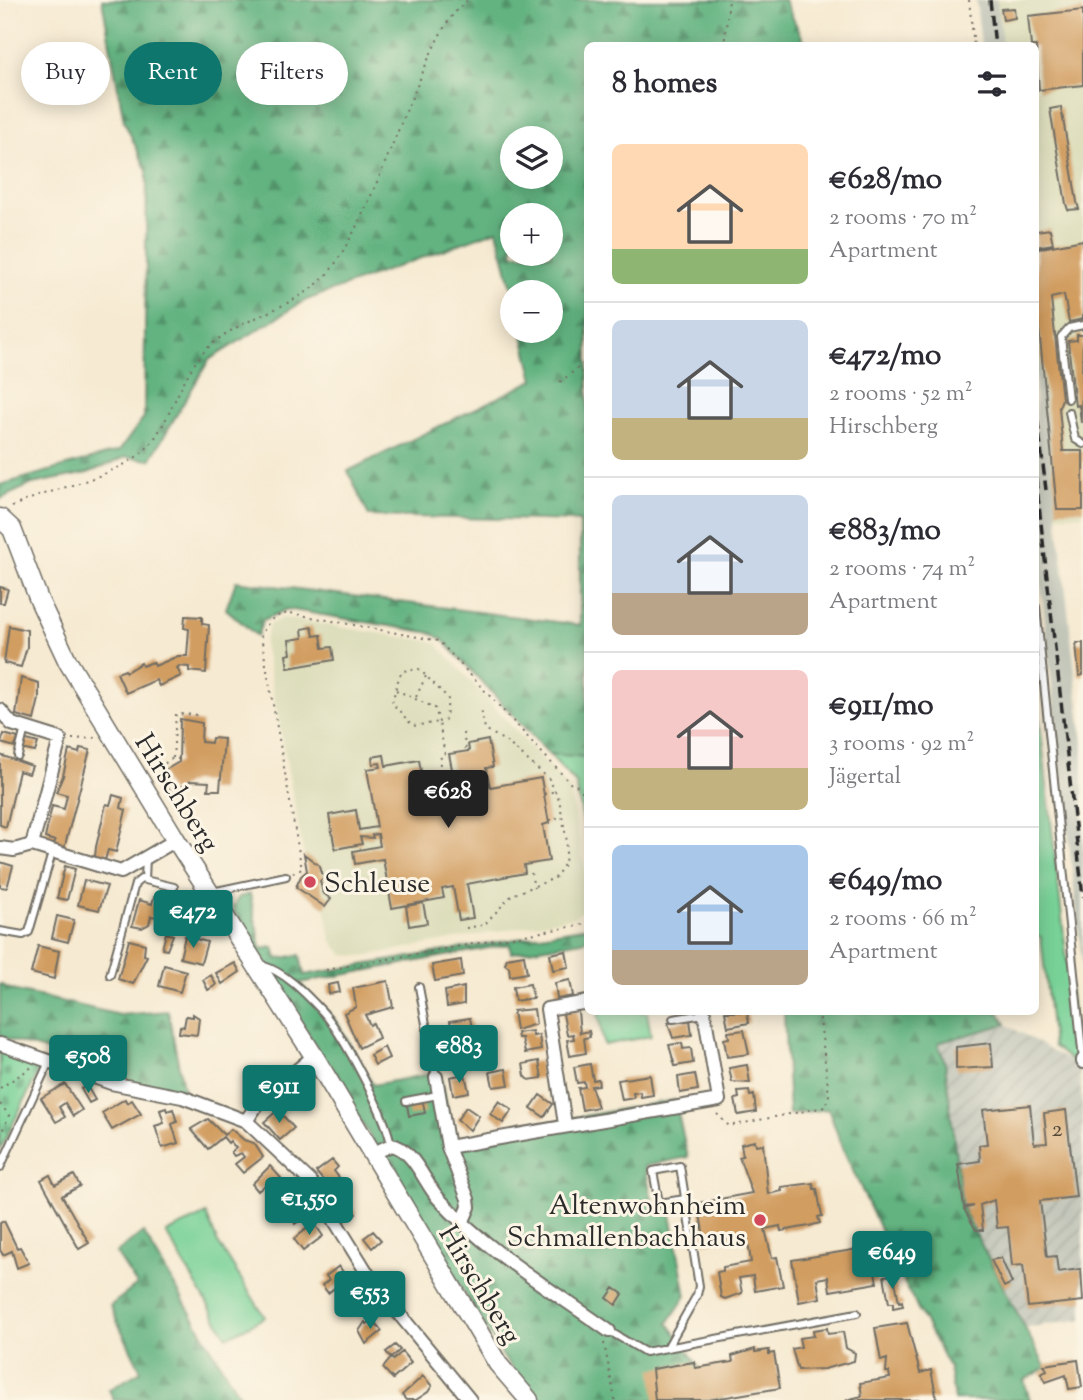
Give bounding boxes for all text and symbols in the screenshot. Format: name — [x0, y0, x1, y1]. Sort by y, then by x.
chip: Buy — [21, 42, 110, 105]
chip: Rent — [124, 42, 222, 105]
chip: Filters — [236, 42, 348, 105]
text: 8 homes — [612, 63, 717, 106]
icon: filters — [973, 65, 1011, 103]
map controls — [500, 126, 563, 343]
button: layers — [500, 126, 563, 189]
text: €628/mo — [829, 159, 942, 202]
icon: home — [668, 172, 752, 256]
text: 2 rooms · 70 m² — [829, 202, 977, 235]
button: + — [500, 203, 563, 266]
text: Apartment — [829, 235, 938, 268]
button: − — [500, 280, 563, 343]
text: €472/mo — [829, 335, 941, 378]
icon: home — [668, 348, 752, 432]
text: 2 rooms · 52 m² — [829, 378, 972, 411]
text: Hirschberg — [829, 411, 938, 444]
text: €883/mo — [829, 510, 941, 553]
icon: home — [668, 523, 752, 607]
text: 2 rooms · 74 m² — [829, 553, 975, 586]
text: Apartment — [829, 586, 938, 619]
text: €911/mo — [829, 685, 934, 728]
icon: home — [668, 698, 752, 782]
street label: Hirschberg — [123, 727, 228, 860]
text: 3 rooms · 92 m² — [829, 728, 974, 761]
text: Jägertal — [829, 761, 901, 794]
pin: €628 — [407, 770, 489, 830]
text: €628 — [424, 776, 472, 809]
text: €649/mo — [829, 860, 943, 903]
place label: Schleuse — [324, 865, 430, 905]
icon: home — [668, 873, 752, 957]
marker: Schleuse — [302, 874, 318, 890]
pin: €472 — [152, 890, 234, 950]
text: €472 — [170, 896, 216, 929]
text: 2 rooms · 66 m² — [829, 903, 977, 936]
text: Apartment — [829, 936, 938, 969]
pin: €883 — [418, 1026, 500, 1085]
text: €883 — [436, 1031, 482, 1064]
pin: €508 — [47, 1036, 129, 1095]
text: €508 — [65, 1041, 111, 1074]
pin: €911 — [238, 1066, 320, 1125]
text: €911 — [259, 1071, 299, 1104]
house number: 2 — [1051, 1113, 1063, 1147]
pin: €1,550 — [252, 1178, 366, 1237]
text: €1,550 — [281, 1183, 337, 1216]
place label: Altenwohnheim Schmallenbachhaus — [507, 1187, 746, 1259]
marker: Altenwohnheim Schmallenbachhaus — [752, 1212, 768, 1228]
street label: Hirschberg — [427, 1218, 530, 1353]
pin: €649 — [851, 1232, 933, 1291]
text: €649 — [868, 1237, 916, 1270]
pin: €553 — [329, 1272, 411, 1331]
text: €553 — [350, 1277, 390, 1310]

